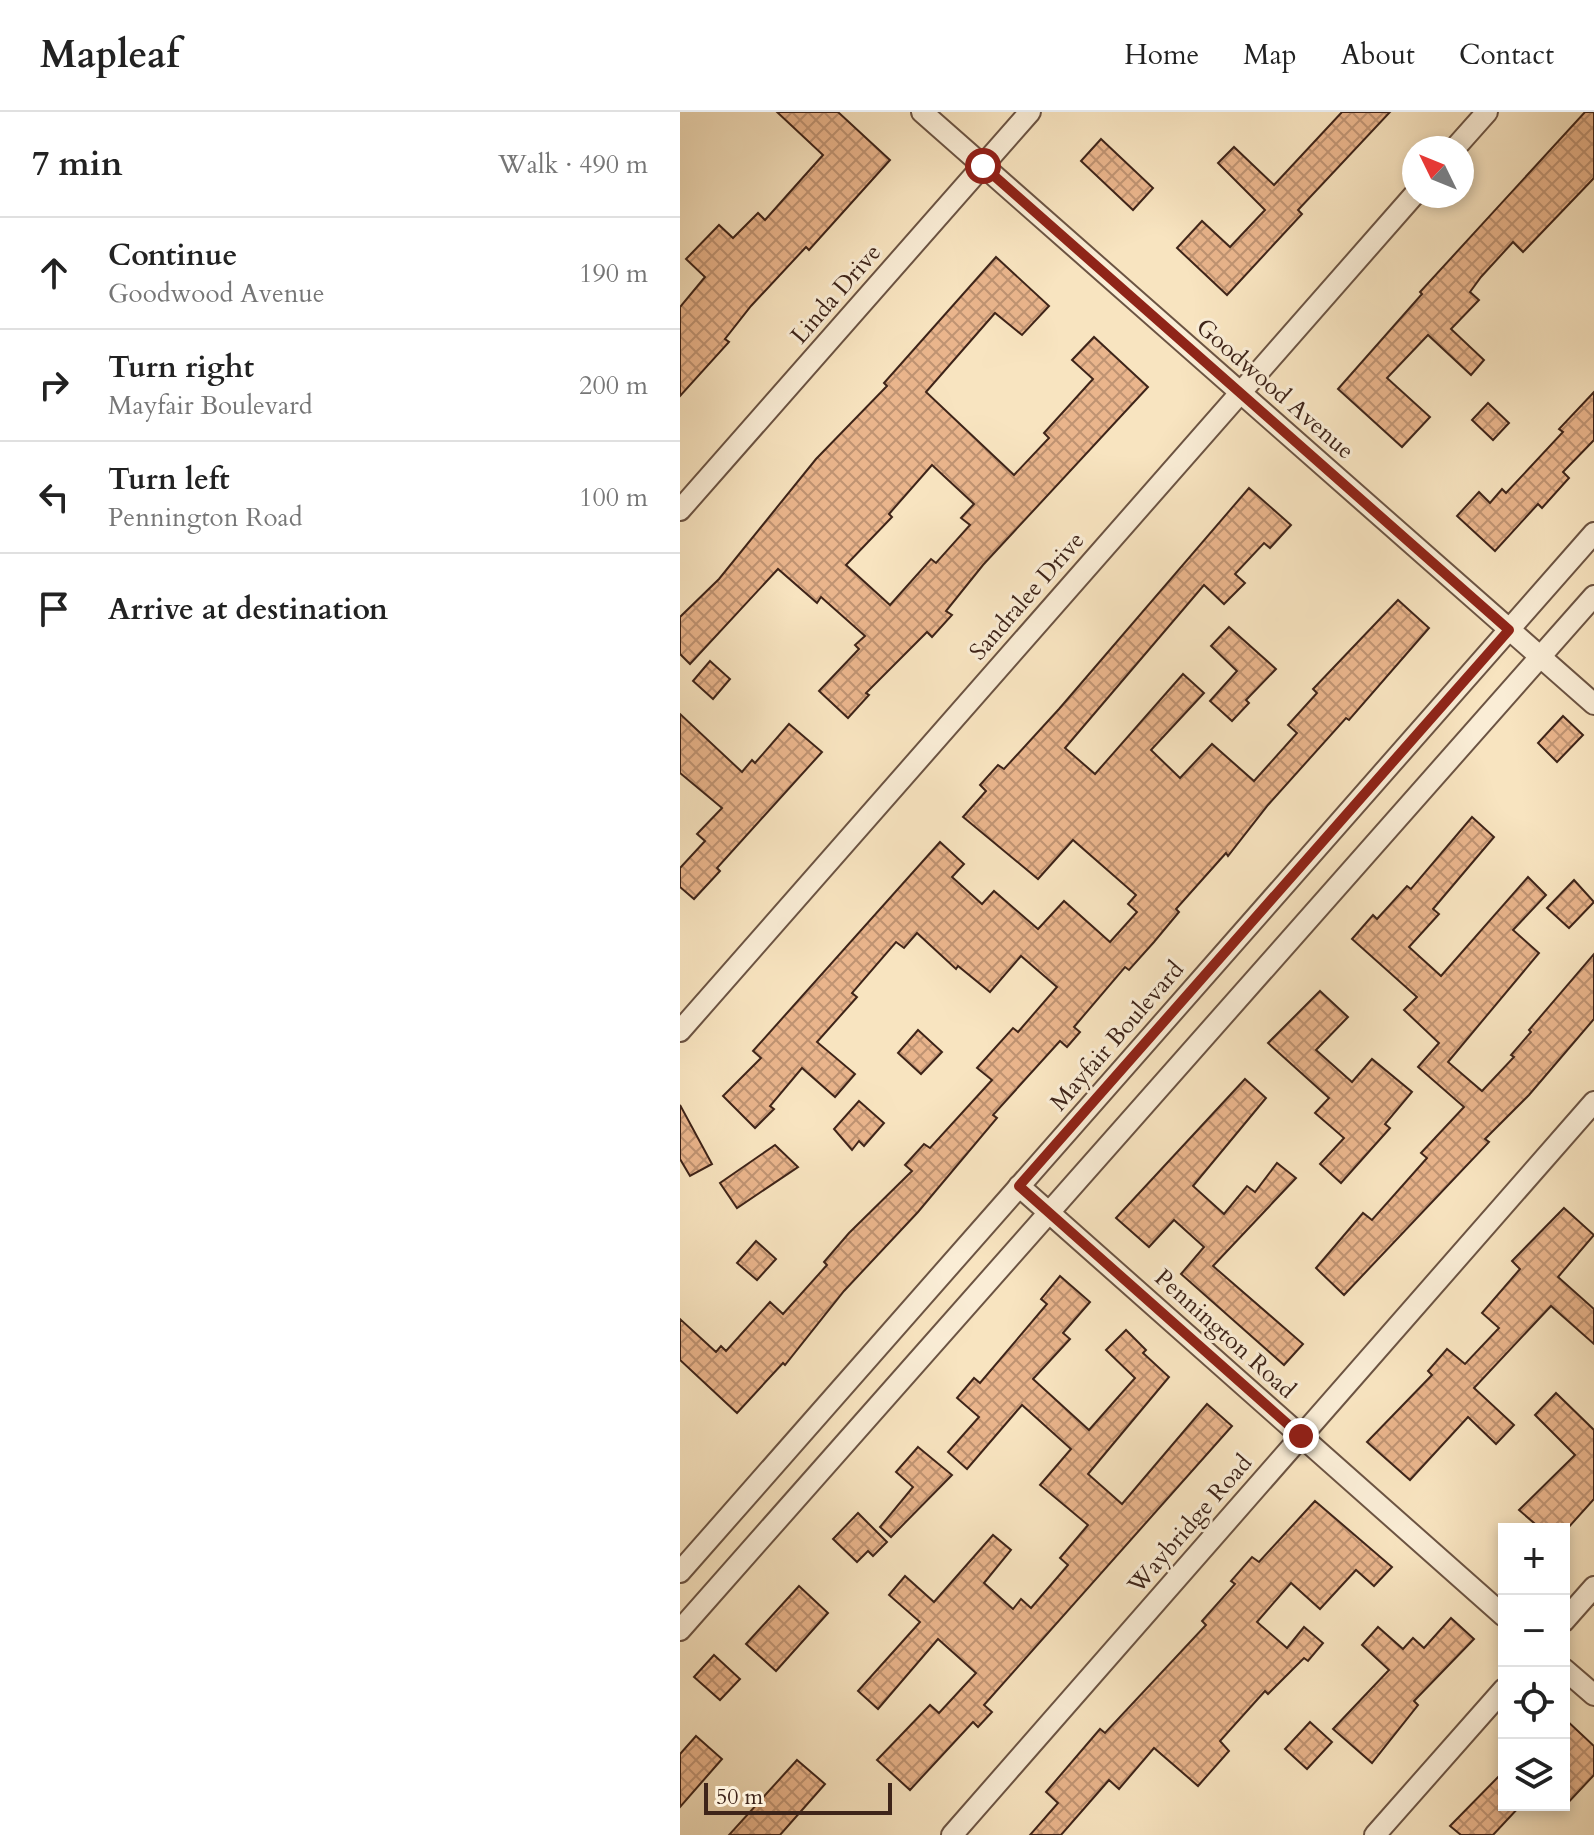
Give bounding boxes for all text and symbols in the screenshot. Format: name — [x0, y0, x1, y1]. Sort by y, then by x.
text: Mapleaf — [40, 29, 179, 81]
text: Home — [1124, 36, 1199, 74]
text: Map — [1243, 36, 1297, 74]
text: About — [1341, 36, 1415, 74]
text: Contact — [1459, 36, 1554, 74]
north arrow — [1402, 136, 1474, 208]
text: 7 min — [32, 141, 123, 187]
text: Walk · 490 m — [498, 147, 648, 182]
route start — [965, 148, 1001, 184]
text: Continue — [108, 235, 237, 276]
street label: Linda Drive — [783, 237, 889, 351]
icon: ahead — [32, 251, 76, 295]
text: 190 m — [579, 256, 648, 291]
text: Goodwood Avenue — [108, 276, 325, 311]
street label: Goodwood Avenue — [1189, 311, 1361, 467]
text: Turn right — [108, 347, 254, 388]
icon: right — [32, 363, 76, 407]
text: 200 m — [579, 368, 648, 403]
text: Mayfair Boulevard — [108, 388, 313, 423]
text: Turn left — [108, 459, 230, 500]
icon: left — [32, 475, 76, 519]
text: 100 m — [579, 480, 648, 515]
text: Pennington Road — [108, 500, 303, 535]
street label: Sandralee Drive — [962, 525, 1092, 667]
icon: arrive — [32, 587, 76, 631]
text: Arrive at destination — [108, 589, 388, 630]
street label: Mayfair Boulevard — [1043, 954, 1192, 1118]
street label: Pennington Road — [1147, 1262, 1303, 1406]
route end — [1283, 1418, 1319, 1454]
street label: Waybridge Road — [1120, 1447, 1260, 1601]
map controls — [1498, 1523, 1570, 1811]
button: + — [1498, 1523, 1570, 1595]
button: − — [1498, 1595, 1570, 1667]
button: locate — [1498, 1667, 1570, 1739]
button: layers — [1498, 1739, 1570, 1811]
scale bar — [704, 1779, 892, 1815]
text: 50 m — [716, 1782, 763, 1812]

